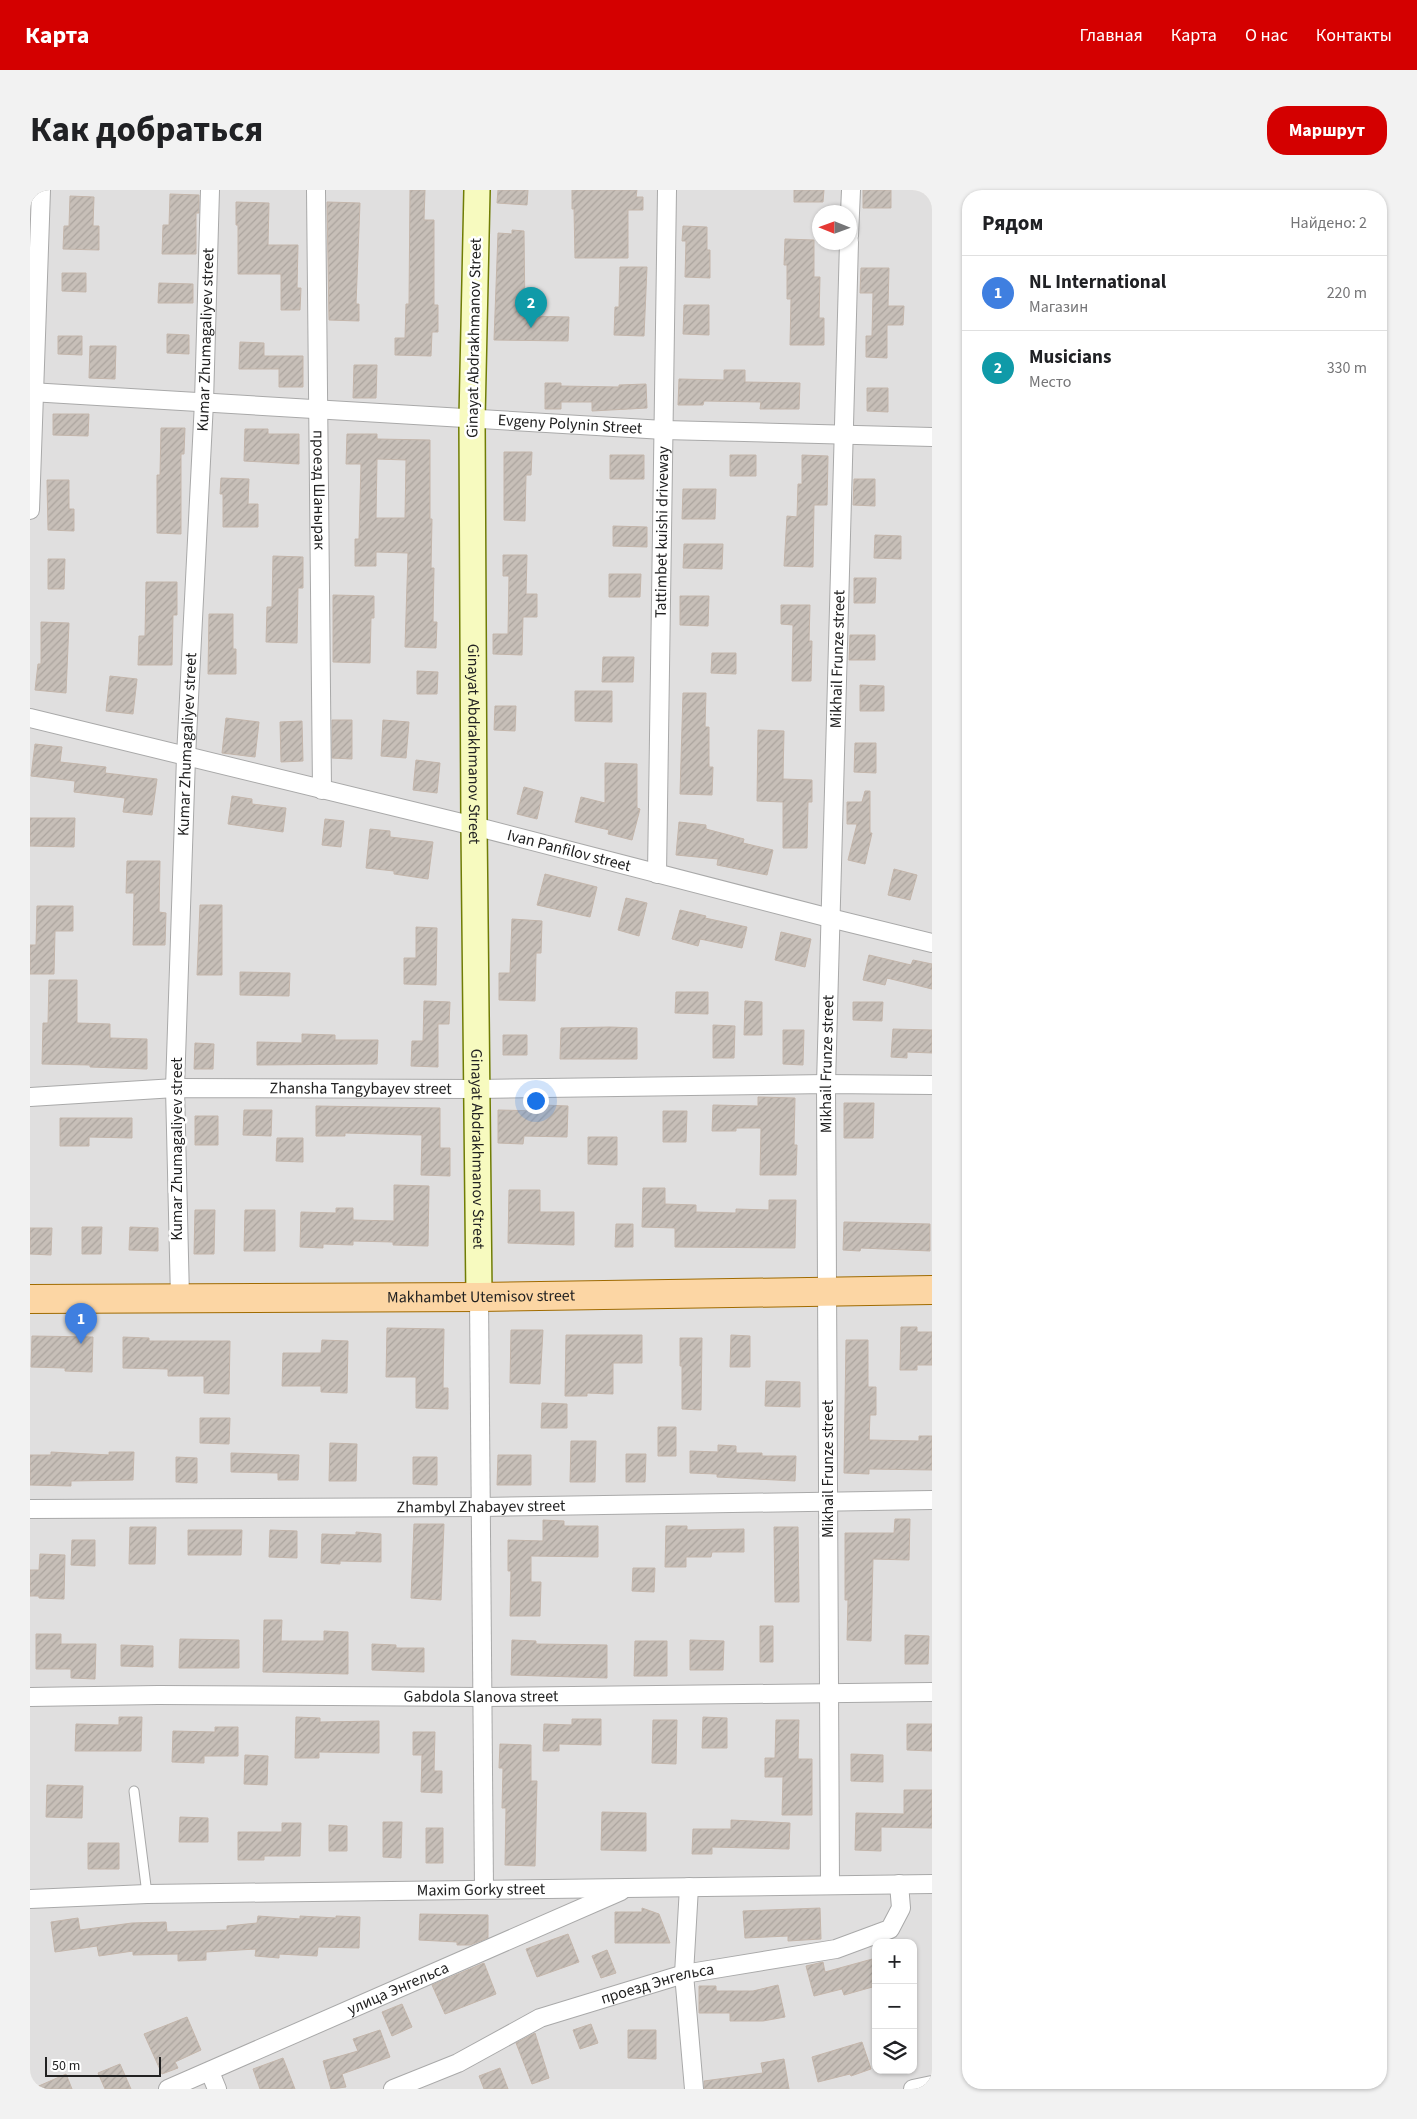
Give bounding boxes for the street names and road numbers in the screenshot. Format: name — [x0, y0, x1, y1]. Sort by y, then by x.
street label: Ginayat Abdrakhmanov Street — [461, 237, 487, 438]
street label: Kumar Zhumagaliyev street — [192, 247, 219, 432]
street label: Evgeny Polynin Street — [497, 409, 644, 440]
street label: проезд Шанырак — [307, 430, 331, 550]
street label: Tattimbet kuishi driveway — [650, 445, 674, 618]
street label: Mikhail Frunze street — [825, 589, 851, 729]
street label: Ginayat Abdrakhmanov Street — [462, 644, 485, 845]
street label: Kumar Zhumagaliyev street — [172, 651, 202, 836]
street label: Ivan Panfilov street — [505, 824, 634, 877]
street label: Mikhail Frunze street — [815, 994, 839, 1133]
street label: Ginayat Abdrakhmanov Street — [465, 1049, 489, 1250]
street label: Kumar Zhumagaliyev street — [166, 1057, 188, 1241]
street label: Zhansha Tangybayev street — [270, 1077, 452, 1100]
street label: Makhambet Utemisov street — [387, 1285, 576, 1308]
street label: Mikhail Frunze street — [817, 1399, 839, 1538]
street label: Zhambyl Zhabayev street — [396, 1495, 566, 1518]
street label: Gabdola Slanova street — [404, 1685, 559, 1708]
street label: Maxim Gorky street — [417, 1878, 546, 1902]
street label: улица Энгельса — [344, 1957, 452, 2020]
street label: проезд Энгельса — [598, 1958, 716, 2010]

